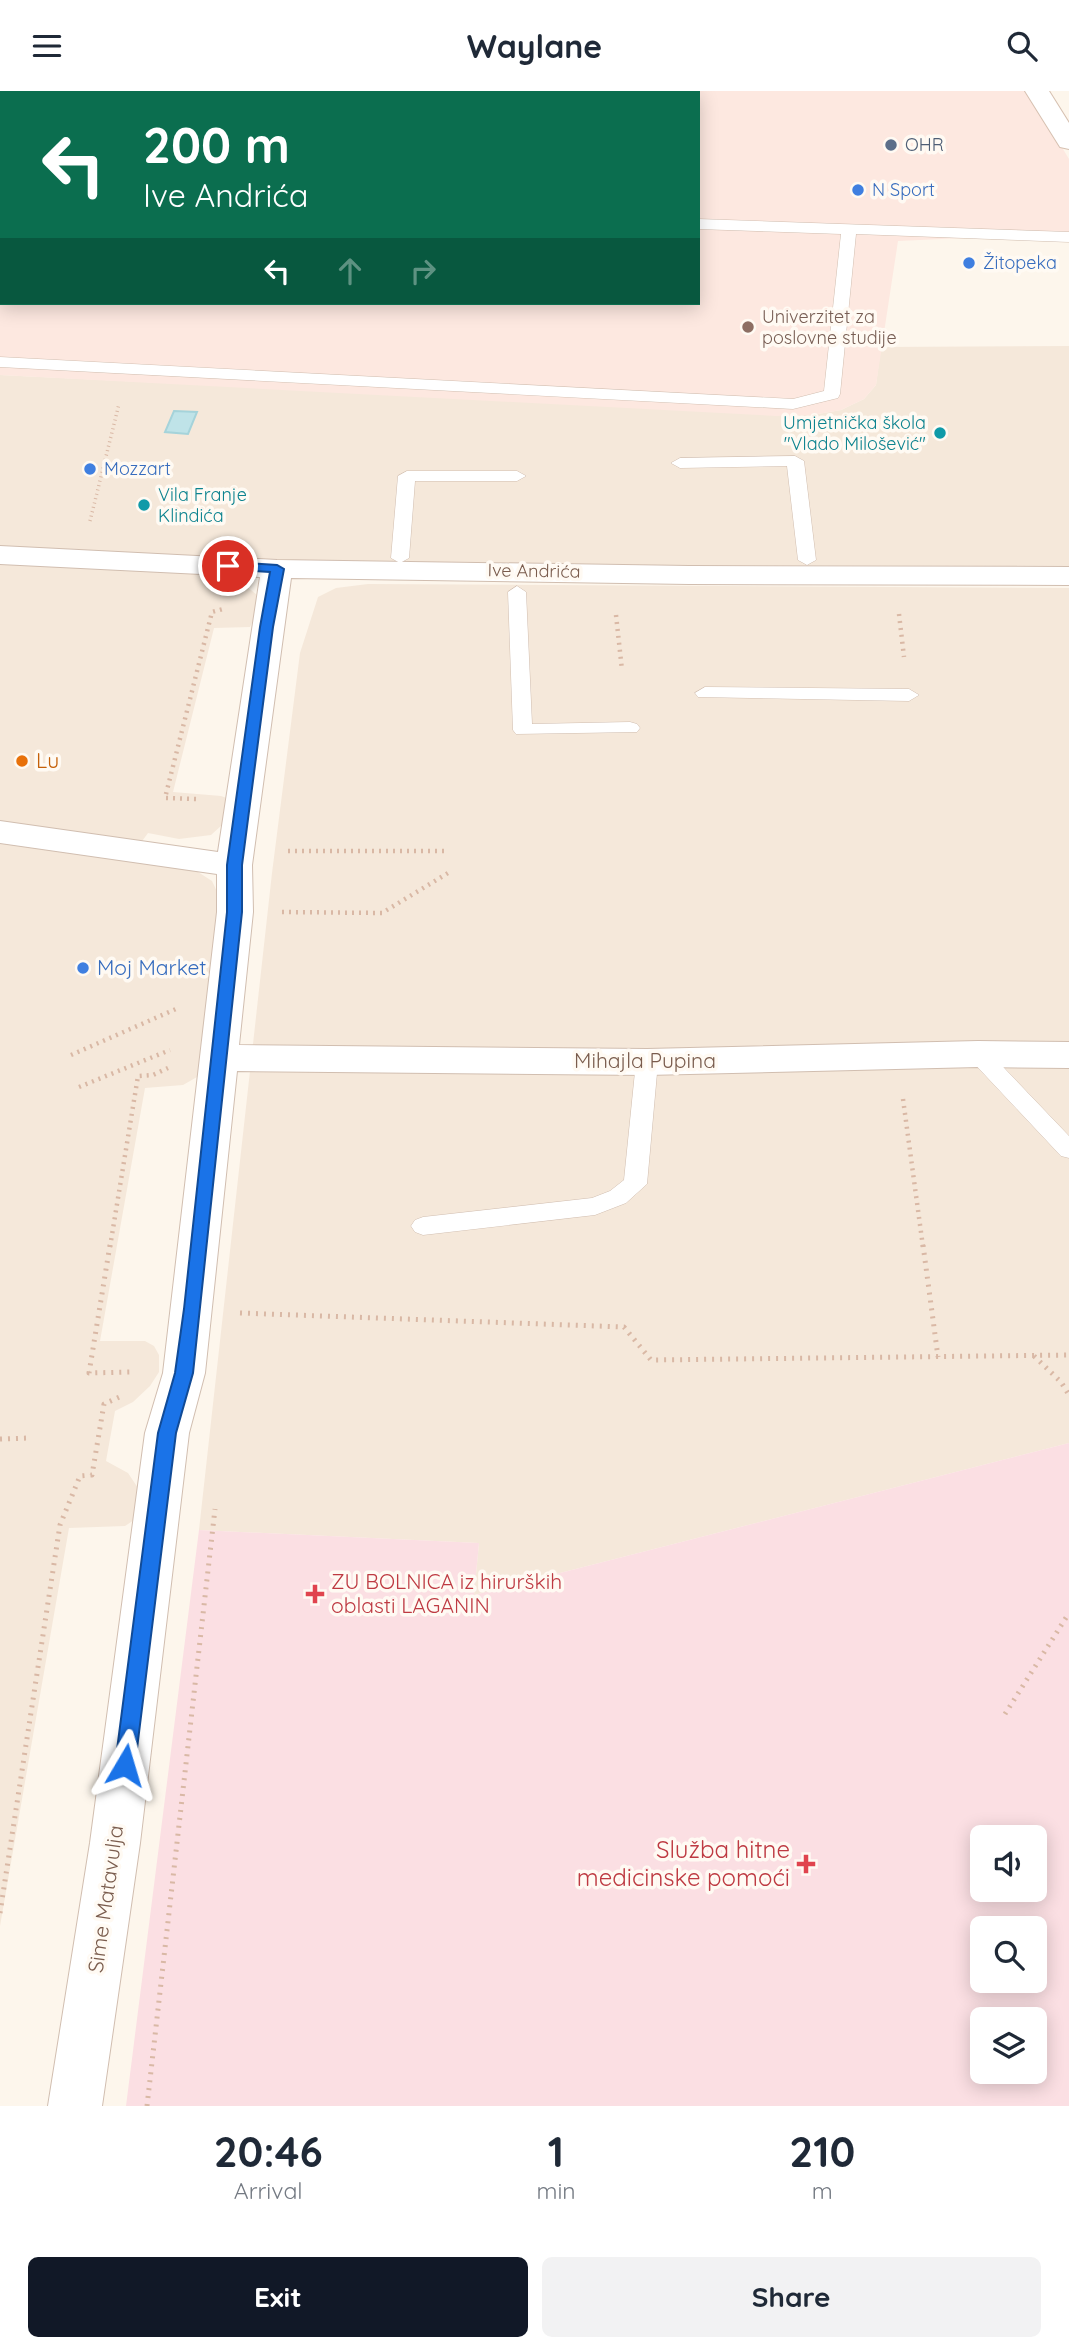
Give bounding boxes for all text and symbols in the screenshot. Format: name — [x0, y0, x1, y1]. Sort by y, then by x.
text: Waylane — [467, 26, 602, 66]
icon: menu — [28, 27, 66, 65]
icon: search — [1003, 27, 1041, 65]
text: 200 m — [143, 114, 290, 175]
icon: left — [28, 119, 119, 210]
place label: OHR — [905, 133, 944, 156]
marker: OHR — [883, 137, 899, 153]
text: Ive Andrića — [143, 175, 308, 215]
place label: N Sport — [872, 178, 935, 201]
marker: N Sport — [850, 182, 866, 198]
place label: Žitopeka — [983, 251, 1057, 274]
icon: left — [258, 252, 296, 290]
icon: ahead — [331, 252, 369, 290]
icon: right — [404, 252, 442, 290]
marker: Žitopeka — [961, 255, 977, 271]
place label: Univerzitet za poslovne studije — [762, 305, 897, 349]
marker: Univerzitet za poslovne studije — [740, 319, 756, 335]
place label: Umjetnička škola "Vlado Milošević" — [783, 411, 926, 455]
marker: Umjetnička škola "Vlado Milošević" — [932, 425, 948, 441]
place label: Mozzart — [104, 457, 171, 480]
marker: Mozzart — [82, 461, 98, 477]
place label: Vila Franje Klindića — [158, 483, 247, 527]
marker: Vila Franje Klindića — [136, 497, 152, 513]
pin — [198, 536, 258, 596]
icon: arrive — [209, 547, 247, 585]
street label: Ive Andrića — [487, 558, 581, 583]
place label: Lu — [36, 747, 59, 773]
marker: Lu — [14, 753, 30, 769]
place label: Moj Market — [97, 954, 206, 980]
marker: Moj Market — [75, 960, 91, 976]
street label: Mihajla Pupina — [574, 1047, 716, 1073]
place label: ZU BOLNICA iz hirurških oblasti LAGANIN — [331, 1568, 562, 1618]
marker: ZU BOLNICA iz hirurških oblasti LAGANIN — [305, 1584, 325, 1604]
position arrow — [88, 1728, 162, 1802]
street label: Sime Matavulja — [82, 1823, 128, 1974]
map controls — [970, 1825, 1047, 2084]
button: sound — [970, 1825, 1047, 1902]
place label: Služba hitne medicinske pomoći — [577, 1834, 790, 1892]
marker: Služba hitne medicinske pomoći — [796, 1854, 816, 1874]
button: search — [970, 1916, 1047, 1993]
button: layers — [970, 2007, 1047, 2084]
text: 20:46 — [214, 2125, 323, 2178]
text: 1 — [548, 2125, 564, 2178]
text: 210 — [789, 2125, 855, 2178]
text: Arrival — [234, 2176, 303, 2205]
text: min — [536, 2176, 576, 2205]
text: m — [812, 2176, 833, 2205]
button: Exit — [28, 2257, 528, 2337]
button: Share — [542, 2257, 1041, 2337]

